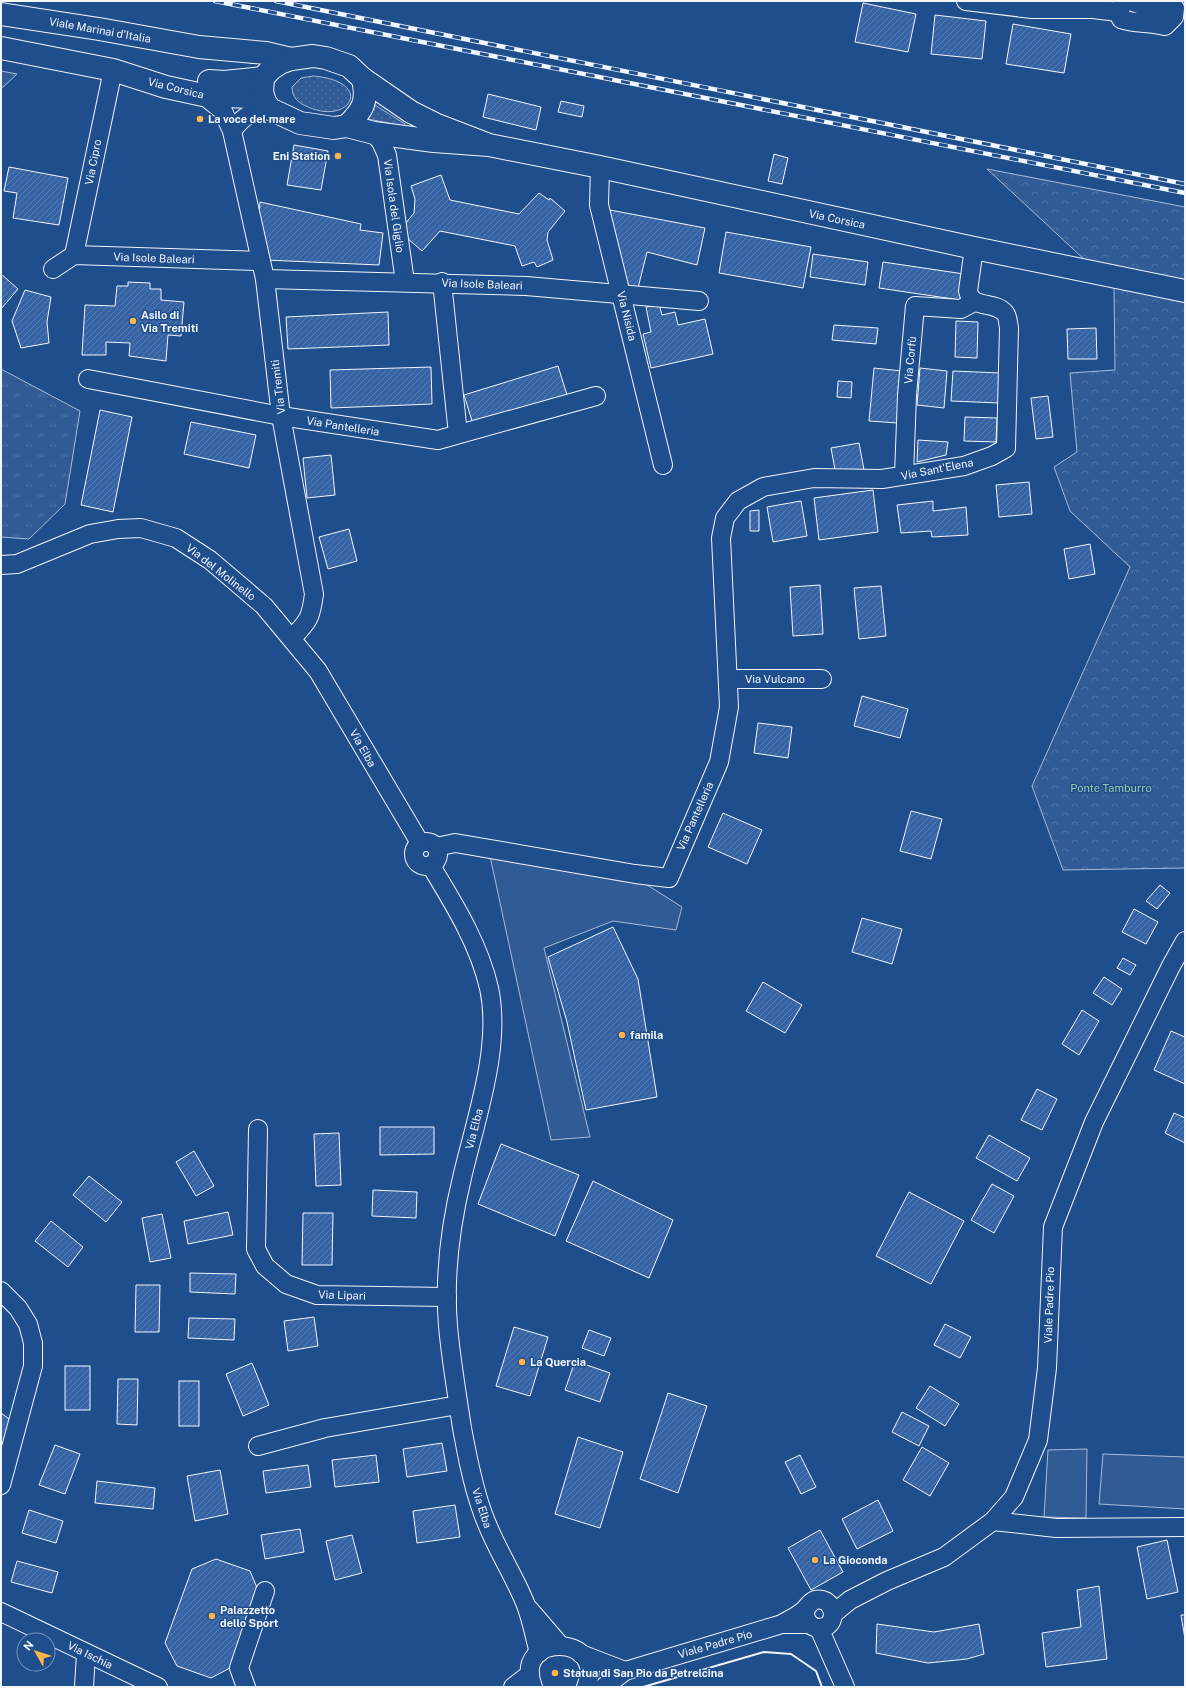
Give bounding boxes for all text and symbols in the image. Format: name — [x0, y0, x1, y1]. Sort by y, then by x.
street label: Viale Marinai d'Italia — [48, 15, 152, 45]
street label: Via Corsica — [147, 75, 205, 101]
place label: La voce del mare — [208, 113, 296, 125]
marker: La voce del mare — [195, 114, 205, 124]
street label: Via Cipro — [83, 138, 103, 186]
place label: Eni Station — [273, 150, 330, 162]
marker: Eni Station — [333, 151, 343, 161]
street label: Via Isola del Giglio — [381, 158, 407, 254]
street label: Via Corsica — [808, 207, 866, 231]
street label: Via Isole Baleari — [113, 251, 195, 265]
street label: Via Isole Baleari — [441, 277, 523, 291]
street label: Via Nisida — [615, 290, 639, 342]
place label: Asilo di Via Tremiti — [141, 309, 198, 334]
marker: Asilo di Via Tremiti — [128, 316, 138, 326]
street label: Via Corfù — [902, 336, 918, 384]
street label: Via Tremiti — [269, 359, 287, 415]
street label: Via Pantelleria — [306, 414, 380, 438]
street label: Via Sant'Elena — [900, 456, 974, 482]
street label: Via del Molinello — [184, 541, 258, 603]
street label: Via Vulcano — [745, 673, 805, 685]
street label: Via Elba — [347, 727, 379, 769]
street label: Via Pantelleria — [674, 780, 716, 852]
park label: Ponte Tamburro — [1070, 782, 1152, 794]
place label: famila — [630, 1029, 663, 1041]
marker: famila — [617, 1030, 627, 1040]
street label: Via Elba — [463, 1107, 485, 1151]
street label: Viale Padre Pio — [1042, 1266, 1056, 1344]
street label: Via Lipari — [318, 1288, 366, 1302]
place label: La Quercia — [530, 1356, 586, 1368]
marker: La Quercia — [517, 1357, 527, 1367]
street label: Via Elba — [470, 1486, 494, 1530]
place label: La Gioconda — [823, 1554, 887, 1566]
marker: La Gioconda — [810, 1555, 820, 1565]
place label: Palazzetto dello Sport — [220, 1604, 279, 1629]
marker: Palazzetto dello Sport — [207, 1611, 217, 1621]
street label: Viale Padre Pio — [676, 1628, 754, 1660]
north arrow — [16, 1632, 56, 1672]
text: N — [21, 1639, 36, 1653]
street label: Via Ischia — [66, 1639, 114, 1671]
place label: Statua di San Pio da Petrelcina — [563, 1667, 723, 1679]
marker: Statua di San Pio da Petrelcina — [550, 1668, 560, 1678]

